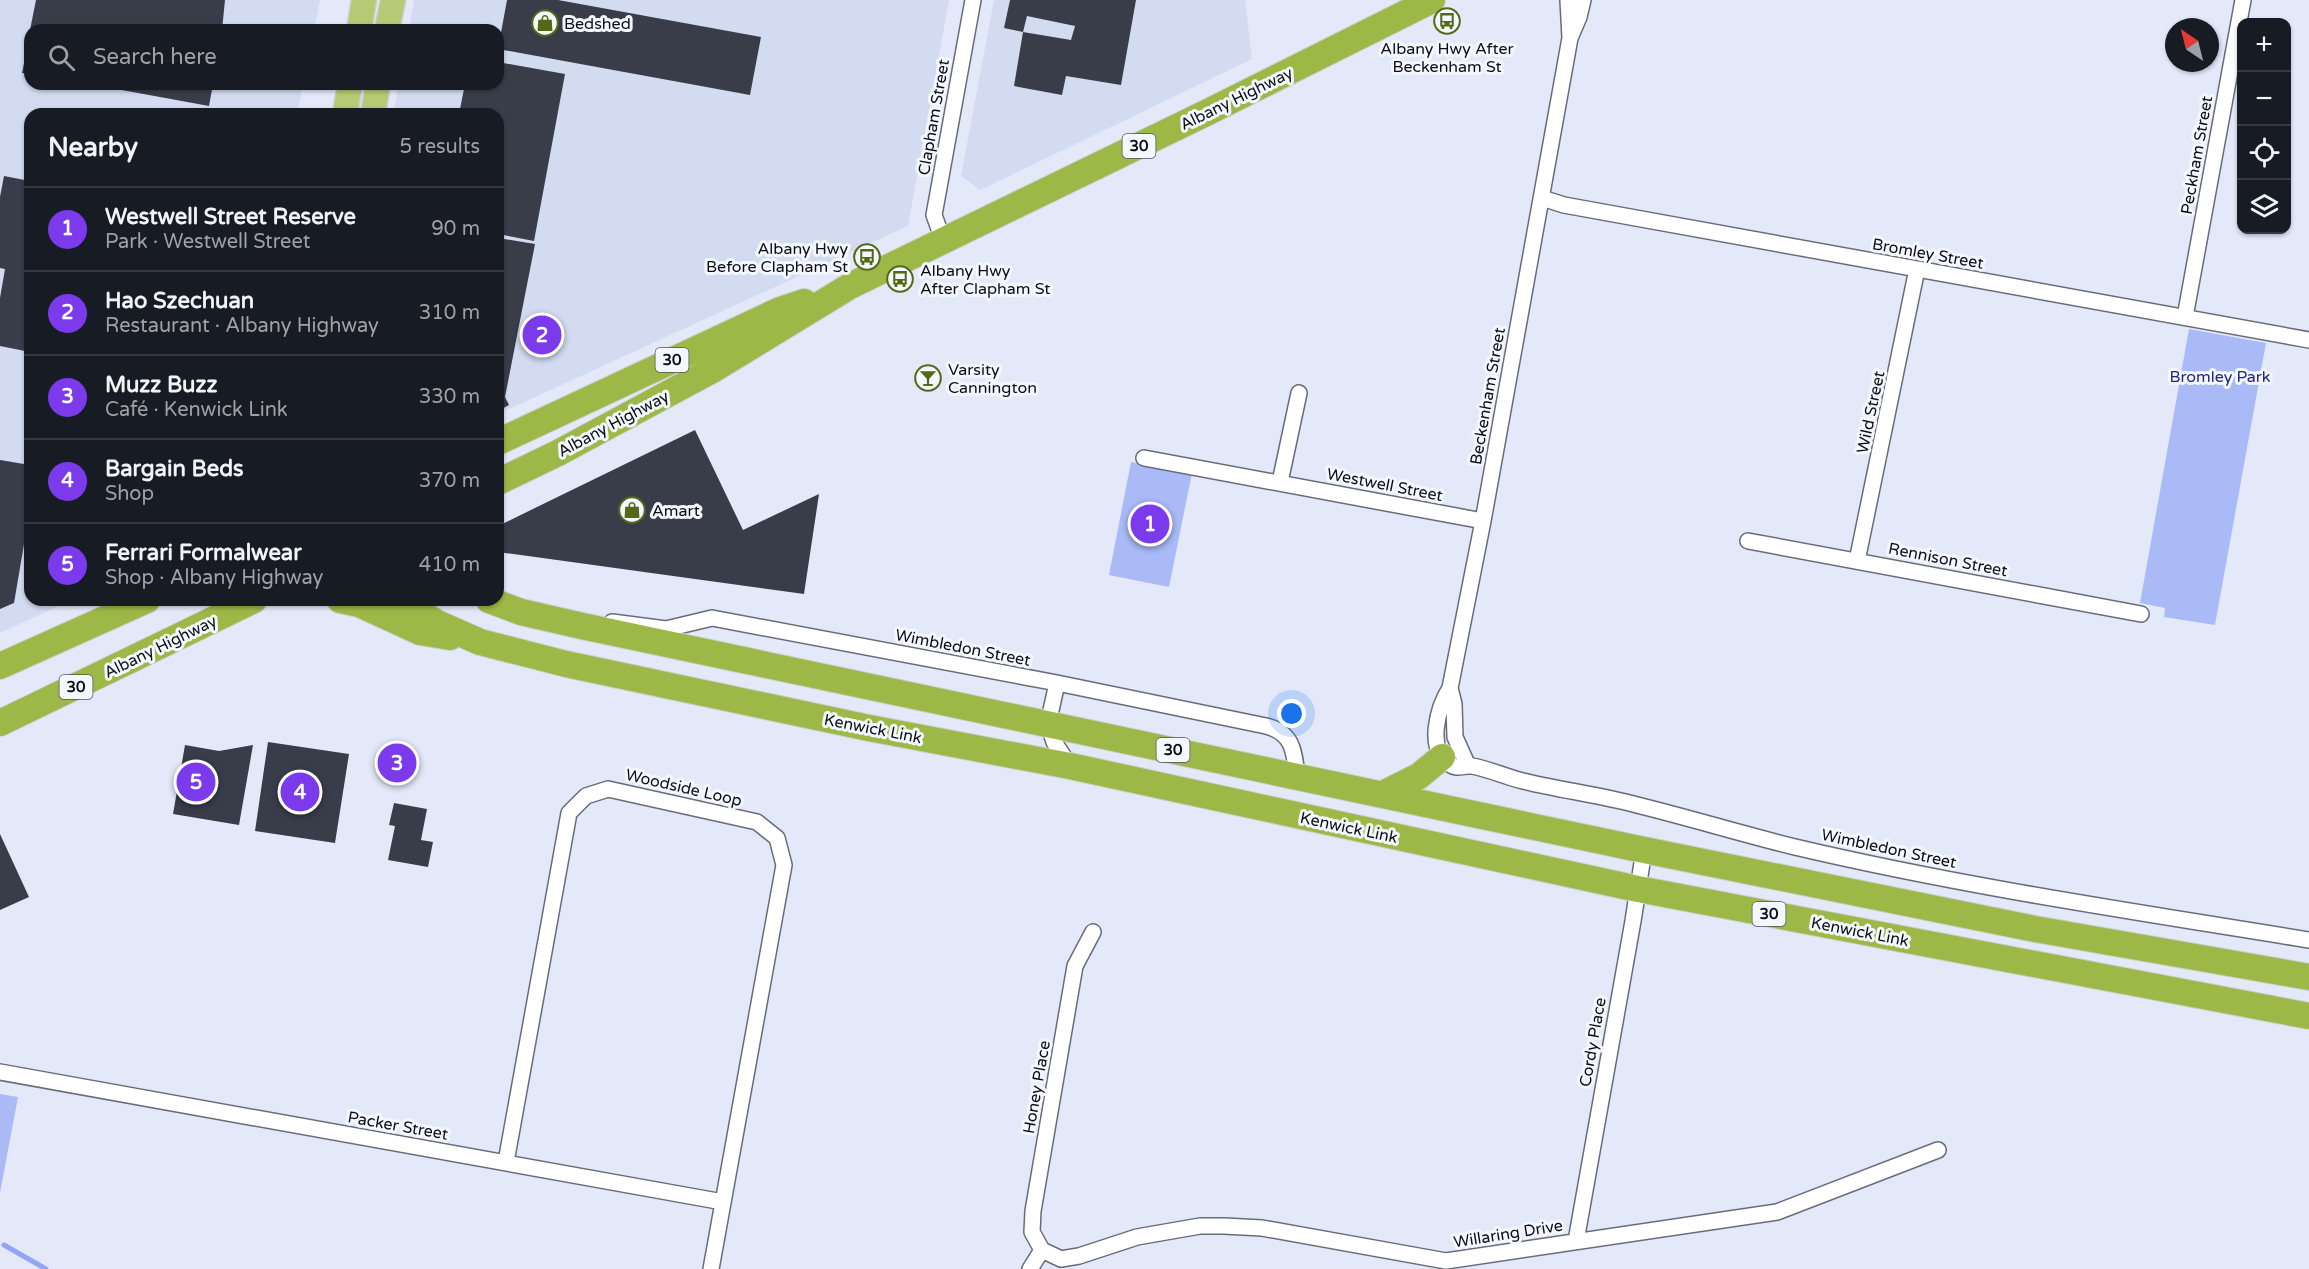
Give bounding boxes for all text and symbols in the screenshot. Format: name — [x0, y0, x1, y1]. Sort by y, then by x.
bus stop icon: Albany Hwy After Beckenham St — [1432, 6, 1462, 36]
shop icon: Bedshed — [530, 8, 560, 38]
place label: Bedshed — [564, 14, 631, 34]
north arrow — [2165, 18, 2219, 72]
map controls — [2237, 18, 2291, 234]
button: + — [2237, 18, 2291, 72]
search box — [24, 24, 504, 90]
place label: Albany Hwy After Beckenham St — [1380, 39, 1515, 77]
icon: search — [45, 41, 78, 74]
text: Search here — [93, 44, 217, 70]
street label: Clapham Street — [914, 58, 954, 177]
street label: Albany Highway — [1177, 63, 1296, 135]
button: − — [2237, 72, 2291, 126]
street label: Peckham Street — [2177, 94, 2217, 216]
button: locate — [2237, 126, 2291, 180]
text: Nearby — [48, 132, 138, 163]
road number: 30 — [1122, 134, 1156, 158]
text: 5 results — [400, 135, 480, 159]
button: layers — [2237, 180, 2291, 234]
text: Westwell Street Reserve — [105, 204, 356, 230]
text: 1 — [61, 217, 74, 241]
text: 90 m — [431, 217, 480, 241]
text: Park · Westwell Street — [105, 230, 310, 254]
street label: Bromley Street — [1871, 234, 1985, 274]
place label: Albany Hwy Before Clapham St — [706, 239, 848, 277]
bus stop icon: Albany Hwy Before Clapham St — [852, 242, 882, 272]
place label: Albany Hwy After Clapham St — [920, 261, 1050, 299]
bus stop icon: Albany Hwy After Clapham St — [885, 264, 915, 294]
text: Hao Szechuan — [105, 288, 254, 314]
text: 2 — [61, 301, 74, 325]
text: 310 m — [419, 301, 480, 325]
pin: 2 — [522, 312, 562, 358]
text: Restaurant · Albany Highway — [105, 314, 379, 338]
street label: Beckenham Street — [1466, 326, 1510, 466]
road number: 30 — [656, 348, 688, 372]
place label: Varsity Cannington — [948, 360, 1037, 398]
bar icon: Varsity Cannington — [913, 363, 943, 393]
park label: Bromley Park — [2169, 367, 2271, 387]
street label: Wild Street — [1852, 369, 1889, 455]
text: Muzz Buzz — [105, 372, 217, 398]
text: 3 — [61, 385, 74, 409]
text: 330 m — [419, 385, 480, 409]
street label: Albany Highway — [555, 386, 673, 462]
text: Café · Kenwick Link — [105, 398, 288, 422]
text: Bargain Beds — [105, 456, 244, 482]
street label: Westwell Street — [1325, 464, 1444, 506]
text: 4 — [61, 469, 74, 493]
text: 370 m — [419, 469, 480, 493]
text: Shop — [105, 482, 154, 506]
shop icon: Amart — [617, 495, 647, 525]
place label: Amart — [652, 501, 700, 521]
pin: 1 — [1130, 502, 1170, 546]
street label: Rennison Street — [1887, 539, 2009, 581]
text: Ferrari Formalwear — [105, 540, 302, 566]
text: 5 — [61, 553, 74, 577]
text: 410 m — [419, 553, 480, 577]
text: Shop · Albany Highway — [105, 566, 323, 590]
street label: Albany Highway — [101, 611, 220, 683]
street label: Wimbledon Street — [894, 625, 1032, 671]
road number: 30 — [60, 675, 92, 699]
your location — [1277, 699, 1306, 728]
street label: Kenwick Link — [822, 710, 924, 748]
road number: 30 — [1156, 738, 1190, 762]
pin: 3 — [378, 740, 416, 786]
pin: 5 — [176, 760, 216, 804]
street label: Woodside Loop — [624, 765, 744, 811]
pin: 4 — [280, 770, 320, 814]
street label: Kenwick Link — [1298, 808, 1400, 848]
street label: Wimbledon Street — [1820, 825, 1958, 873]
road number: 30 — [1752, 902, 1786, 926]
street label: Kenwick Link — [1809, 913, 1911, 951]
street label: Cordy Place — [1575, 996, 1611, 1088]
street label: Honey Place — [1019, 1039, 1055, 1135]
street label: Packer Street — [346, 1107, 450, 1145]
street label: Willaring Drive — [1452, 1215, 1564, 1253]

